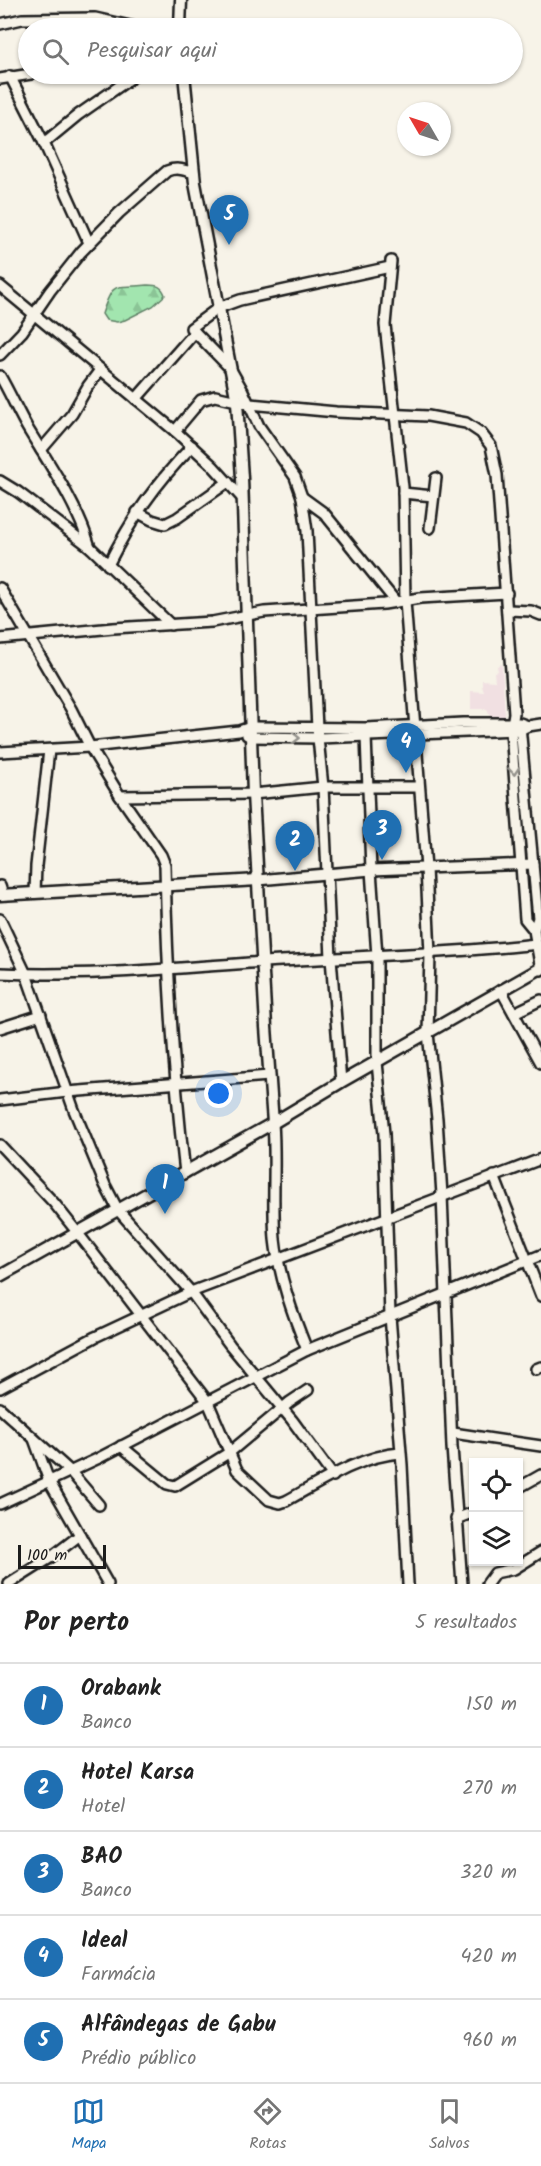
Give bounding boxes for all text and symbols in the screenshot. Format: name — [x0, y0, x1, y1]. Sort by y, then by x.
search box — [18, 18, 523, 84]
text: Pesquisar aqui — [87, 34, 217, 69]
icon: search — [39, 35, 72, 68]
north arrow — [397, 102, 451, 156]
pin: 5 — [210, 196, 248, 245]
pin: 4 — [386, 724, 426, 773]
one-way arrow — [292, 731, 301, 744]
one-way arrow — [507, 766, 520, 775]
pin: 3 — [362, 810, 401, 860]
pin: 2 — [276, 822, 314, 871]
your location — [204, 1079, 233, 1108]
pin: 1 — [146, 1164, 184, 1214]
map controls — [469, 1458, 523, 1566]
button: locate — [469, 1458, 523, 1512]
button: layers — [469, 1512, 523, 1566]
scale bar — [18, 1542, 106, 1570]
text: 100 m — [27, 1543, 67, 1568]
text: Por perto — [24, 1602, 129, 1644]
text: 5 resultados — [415, 1607, 517, 1639]
text: Orabank — [81, 1672, 161, 1707]
text: 1 — [40, 1689, 47, 1721]
text: 150 m — [466, 1689, 517, 1721]
text: Banco — [81, 1707, 132, 1739]
text: Hotel Karsa — [81, 1756, 194, 1791]
text: 2 — [38, 1773, 49, 1805]
text: 270 m — [462, 1773, 517, 1805]
text: Hotel — [81, 1791, 125, 1823]
text: BAO — [81, 1840, 122, 1875]
text: 3 — [38, 1857, 49, 1889]
text: 320 m — [460, 1857, 517, 1889]
text: Banco — [81, 1875, 132, 1907]
text: Ideal — [81, 1924, 127, 1959]
text: 4 — [38, 1941, 49, 1973]
text: 420 m — [460, 1941, 517, 1973]
text: Farmácia — [81, 1959, 156, 1991]
text: Alfândegas de Gabu — [81, 2008, 276, 2043]
text: 5 — [38, 2025, 49, 2057]
text: 960 m — [462, 2025, 517, 2057]
text: Prédio público — [81, 2043, 196, 2075]
tab: Mapa — [71, 2095, 107, 2156]
tab: Rotas — [249, 2095, 286, 2156]
tab: Salvos — [429, 2095, 470, 2156]

